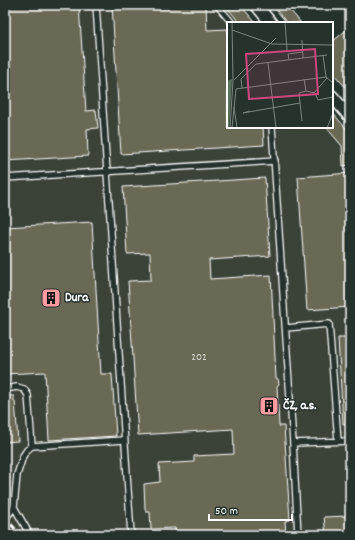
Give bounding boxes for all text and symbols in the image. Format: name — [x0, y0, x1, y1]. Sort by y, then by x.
inset map — [227, 22, 333, 128]
building icon: Dura — [40, 287, 62, 309]
place label: Dura — [65, 289, 89, 308]
house number: 202 — [191, 350, 207, 366]
building icon: ČZ, a.s. — [258, 395, 280, 417]
place label: ČZ, a.s. — [283, 397, 317, 416]
scale bar — [209, 496, 292, 522]
text: 50 m — [215, 503, 238, 520]

